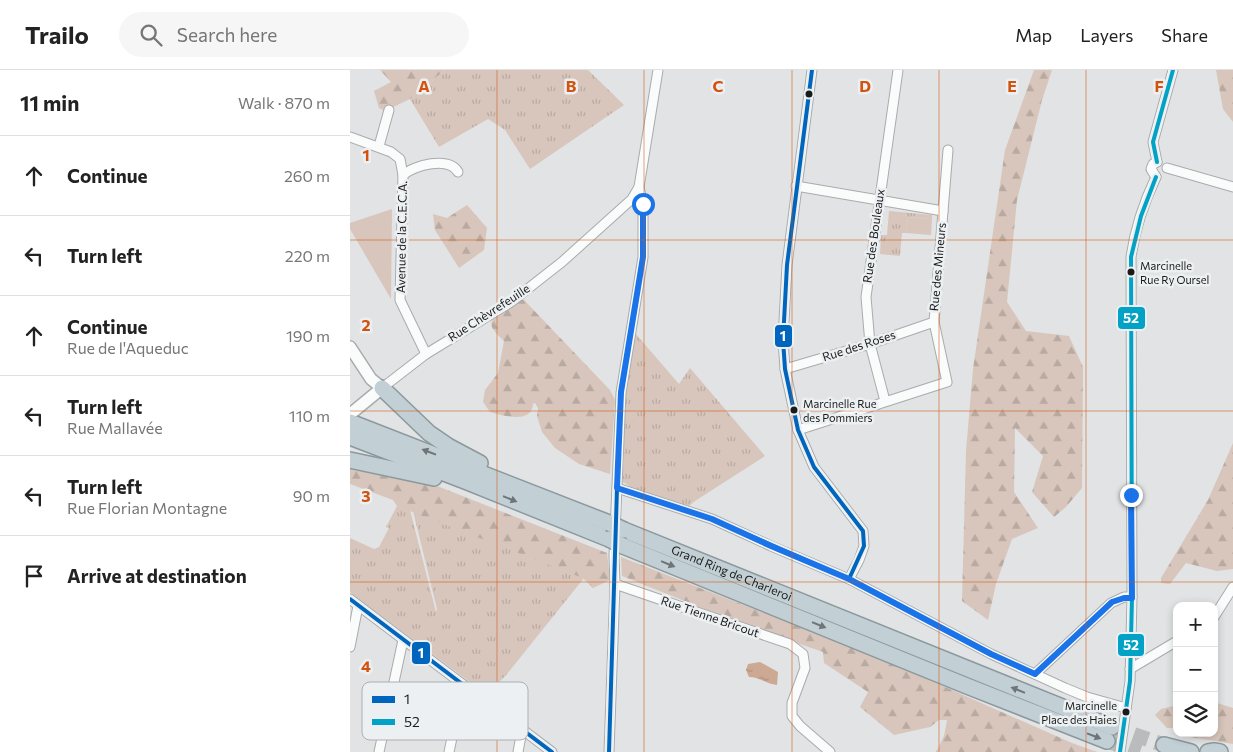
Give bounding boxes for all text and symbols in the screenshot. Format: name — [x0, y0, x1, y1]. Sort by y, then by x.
search box — [119, 12, 469, 57]
text: Trailo — [25, 20, 89, 49]
icon: search — [137, 21, 165, 49]
text: Search here — [177, 23, 277, 46]
text: Map — [1015, 24, 1052, 46]
text: Layers — [1080, 24, 1133, 46]
text: Share — [1161, 24, 1208, 46]
text: A — [418, 76, 430, 95]
text: B — [566, 76, 577, 95]
text: C — [713, 76, 724, 95]
text: D — [859, 76, 871, 95]
text: E — [1007, 76, 1017, 95]
text: F — [1154, 76, 1164, 95]
unlabelled marker — [804, 89, 814, 99]
text: 11 min — [20, 90, 79, 115]
text: Walk · 870 m — [238, 93, 330, 112]
text: 1 — [362, 145, 370, 164]
icon: ahead — [20, 162, 48, 190]
text: Continue — [67, 164, 147, 187]
text: 260 m — [284, 166, 330, 185]
street label: Avenue de la C.E.C.A. — [393, 181, 409, 293]
street label: Rue des Bouleaux — [859, 187, 887, 284]
route start — [632, 193, 655, 216]
street label: Rue des Mineurs — [926, 222, 948, 312]
icon: left — [20, 242, 48, 270]
text: Turn left — [67, 244, 142, 267]
text: 220 m — [285, 246, 330, 265]
place label: Marcinelle Rue Ry Oursel — [1140, 259, 1209, 286]
marker: Marcinelle Rue Ry Oursel — [1126, 267, 1136, 277]
street label: Rue Chèvrefeuille — [445, 281, 532, 344]
line badge: 52 — [1117, 306, 1146, 330]
text: 52 — [1123, 309, 1139, 326]
text: Continue — [67, 315, 147, 338]
text: 2 — [361, 315, 371, 334]
icon: ahead — [20, 322, 48, 350]
line badge: 1 — [774, 324, 793, 348]
text: 190 m — [286, 326, 330, 345]
text: 1 — [780, 327, 786, 344]
street label: Rue des Roses — [820, 327, 897, 363]
text: Rue de l'Aqueduc — [67, 338, 189, 357]
text: Turn left — [67, 395, 142, 418]
place label: Marcinelle Rue des Pommiers — [803, 397, 877, 424]
icon: left — [20, 402, 48, 430]
marker: Marcinelle Rue des Pommiers — [789, 405, 799, 415]
text: 110 m — [289, 406, 330, 425]
text: Rue Mallavée — [67, 418, 163, 437]
one-way arrow — [422, 448, 436, 456]
text: Turn left — [67, 475, 142, 498]
icon: left — [20, 482, 48, 510]
route end — [1120, 484, 1143, 507]
text: 90 m — [293, 486, 330, 505]
text: 3 — [361, 486, 371, 505]
one-way arrow — [503, 496, 518, 504]
text: Rue Florian Montagne — [67, 498, 227, 517]
street label: Grand Ring de Charleroi — [670, 542, 794, 603]
one-way arrow — [661, 560, 676, 568]
icon: arrive — [20, 562, 48, 590]
text: Arrive at destination — [67, 564, 247, 587]
street label: Rue Tienne Bricout — [659, 593, 761, 639]
map controls — [1173, 602, 1218, 737]
button: + — [1173, 602, 1218, 647]
one-way arrow — [812, 622, 826, 630]
line badge: 52 — [1117, 633, 1145, 657]
text: 52 — [1123, 636, 1139, 653]
line badge: 1 — [411, 641, 431, 665]
text: 1 — [418, 644, 424, 661]
button: − — [1173, 647, 1218, 692]
text: 4 — [361, 656, 371, 675]
legend — [362, 682, 528, 740]
one-way arrow — [1010, 686, 1025, 694]
text: 1 — [404, 690, 410, 707]
button: layers — [1173, 692, 1218, 737]
place label: Marcinelle Place des Haies — [1041, 699, 1117, 726]
marker: Marcinelle Place des Haies — [1121, 707, 1131, 717]
text: 52 — [404, 713, 420, 730]
one-way arrow — [1087, 732, 1101, 740]

